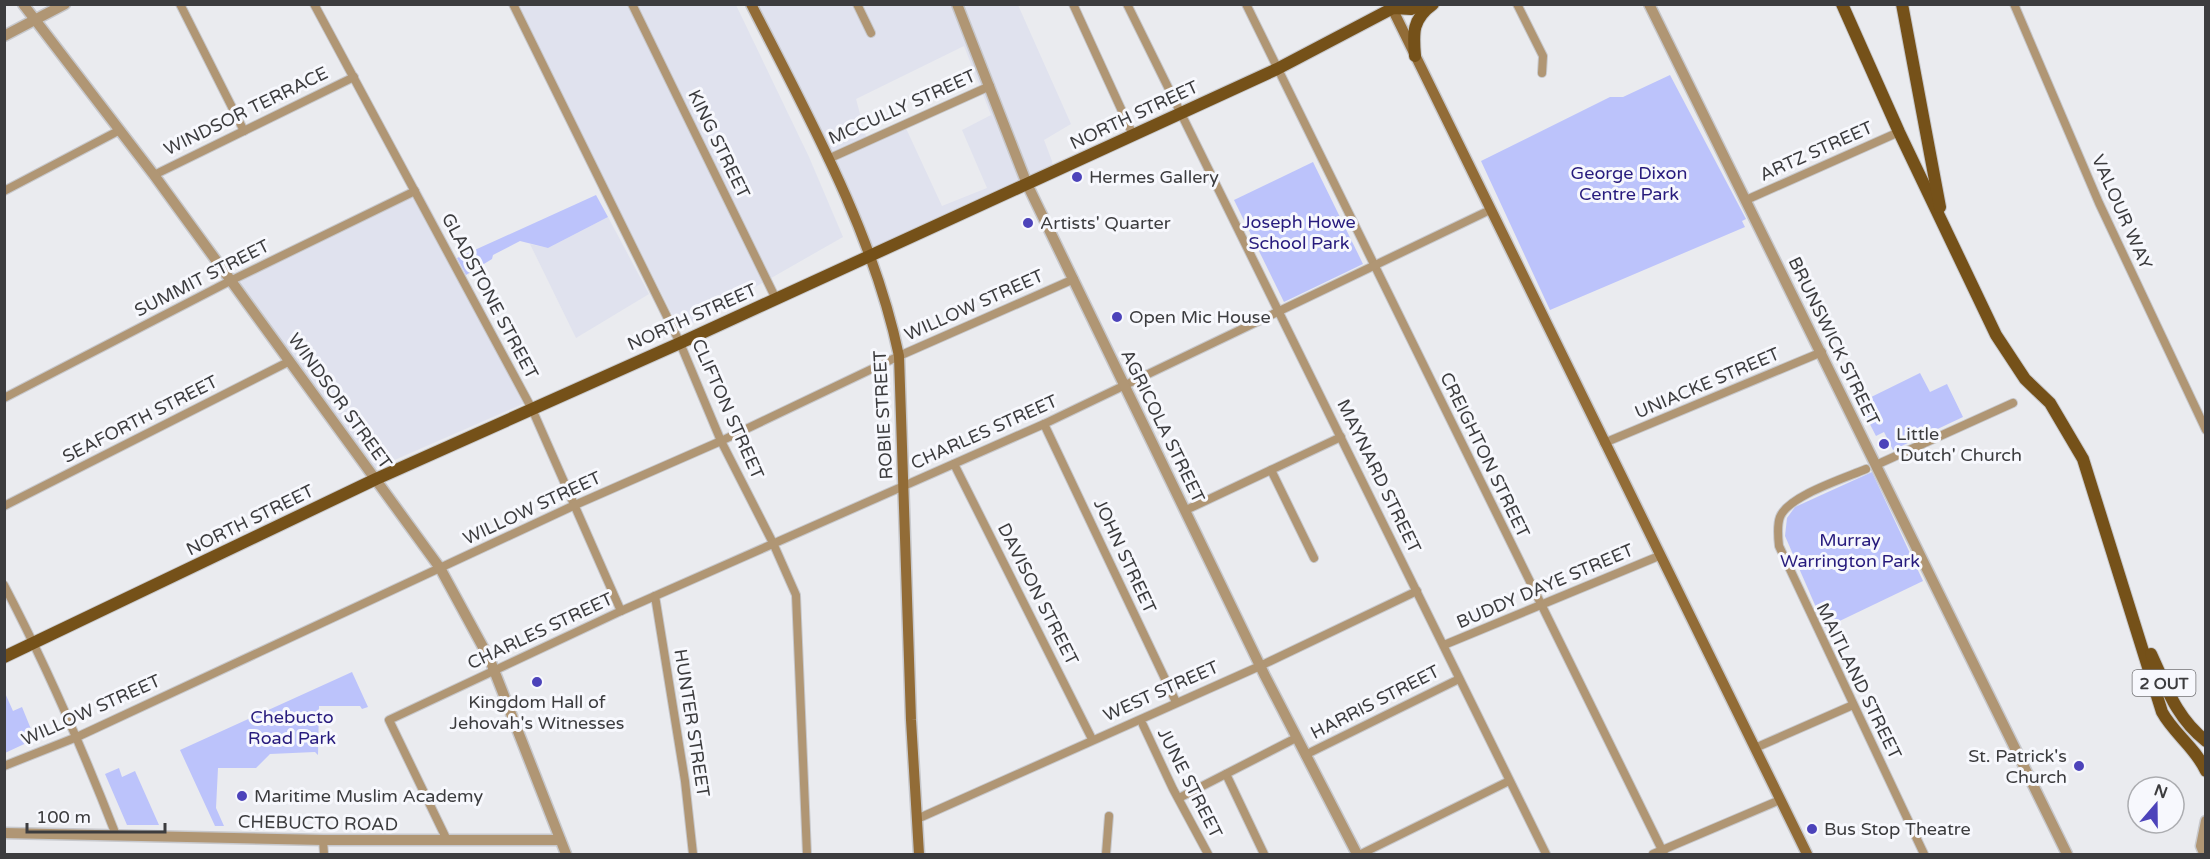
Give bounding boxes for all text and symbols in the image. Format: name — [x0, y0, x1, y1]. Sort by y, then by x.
street label: WINDSOR TERRACE — [160, 62, 332, 160]
street label: MCCULLY STREET — [825, 65, 979, 149]
street label: NORTH STREET — [1066, 76, 1202, 154]
street label: KING STREET — [683, 86, 755, 202]
street label: ARTZ STREET — [1756, 116, 1876, 186]
street label: VALOUR WAY — [2087, 151, 2157, 273]
park label: George Dixon Centre Park — [1571, 162, 1687, 205]
place label: Hermes Gallery — [1089, 166, 1219, 188]
marker: Hermes Gallery — [1070, 170, 1084, 184]
street label: GLADSTONE STREET — [437, 209, 543, 383]
park label: Joseph Howe School Park — [1242, 211, 1356, 254]
place label: Artists' Quarter — [1040, 212, 1171, 234]
marker: Artists' Quarter — [1021, 216, 1035, 230]
street label: SUMMIT STREET — [131, 234, 273, 321]
street label: BRUNSWICK STREET — [1784, 253, 1884, 429]
street label: WILLOW STREET — [901, 264, 1047, 345]
street label: NORTH STREET — [624, 279, 760, 355]
place label: Open Mic House — [1129, 306, 1271, 328]
marker: Open Mic House — [1110, 310, 1124, 324]
street label: WINDSOR STREET — [283, 329, 397, 473]
street label: CLIFTON STREET — [687, 335, 769, 483]
street label: UNIACKE STREET — [1631, 343, 1783, 423]
street label: AGRICOLA STREET — [1116, 346, 1210, 506]
street label: ROBIE STREET — [869, 350, 897, 480]
street label: CREIGHTON STREET — [1435, 369, 1535, 541]
street label: SEAFORTH STREET — [59, 370, 221, 468]
street label: CHARLES STREET — [907, 390, 1061, 474]
street label: MAYNARD STREET — [1332, 396, 1426, 556]
place label: Little 'Dutch' Church — [1896, 423, 2022, 466]
marker: Little 'Dutch' Church — [1877, 437, 1891, 451]
street label: WILLOW STREET — [460, 466, 605, 550]
street label: NORTH STREET — [183, 480, 317, 560]
street label: JOHN STREET — [1089, 495, 1161, 617]
street label: DAVISON STREET — [993, 519, 1083, 669]
park label: Murray Warrington Park — [1780, 529, 1920, 572]
street label: BUDDY DAYE STREET — [1453, 539, 1637, 633]
street label: CHARLES STREET — [464, 588, 616, 674]
street label: MAITLAND STREET — [1812, 599, 1906, 763]
street label: HUNTER STREET — [669, 647, 715, 799]
street label: WEST STREET — [1100, 656, 1222, 726]
street label: HARRIS STREET — [1307, 660, 1443, 744]
street label: WILLOW STREET — [18, 669, 164, 750]
road number: 2 OUT — [2132, 670, 2196, 696]
marker: Kingdom Hall of Jehovah's Witnesses — [530, 675, 544, 689]
place label: Kingdom Hall of Jehovah's Witnesses — [450, 691, 624, 734]
park label: Chebucto Road Park — [248, 706, 336, 749]
street label: JUNE STREET — [1153, 724, 1227, 842]
place label: St. Patrick's Church — [1968, 745, 2067, 788]
marker: St. Patrick's Church — [2072, 759, 2086, 773]
north arrow — [2126, 775, 2186, 835]
text: N — [2151, 780, 2170, 803]
place label: Maritime Muslim Academy — [254, 785, 483, 807]
marker: Maritime Muslim Academy — [235, 789, 249, 803]
scale bar — [27, 796, 165, 834]
text: 100 m — [36, 806, 91, 828]
street label: CHEBUCTO ROAD — [238, 811, 398, 835]
place label: Bus Stop Theatre — [1824, 818, 1971, 840]
marker: Bus Stop Theatre — [1805, 822, 1819, 836]

